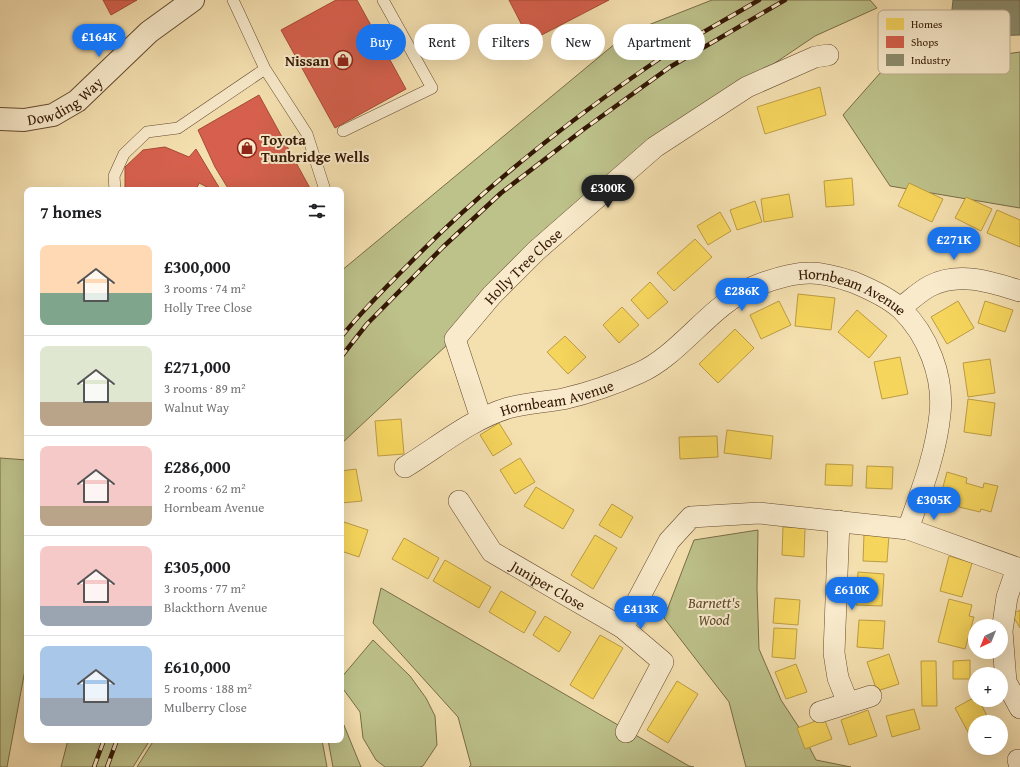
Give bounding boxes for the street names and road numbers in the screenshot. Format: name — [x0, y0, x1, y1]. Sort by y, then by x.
street label: Dowding Way — [25, 71, 107, 130]
street label: Holly Tree Close — [478, 223, 566, 308]
street label: Hornbeam Avenue — [797, 262, 912, 320]
street label: Hornbeam Avenue — [497, 374, 616, 420]
street label: Juniper Close — [505, 554, 590, 615]

